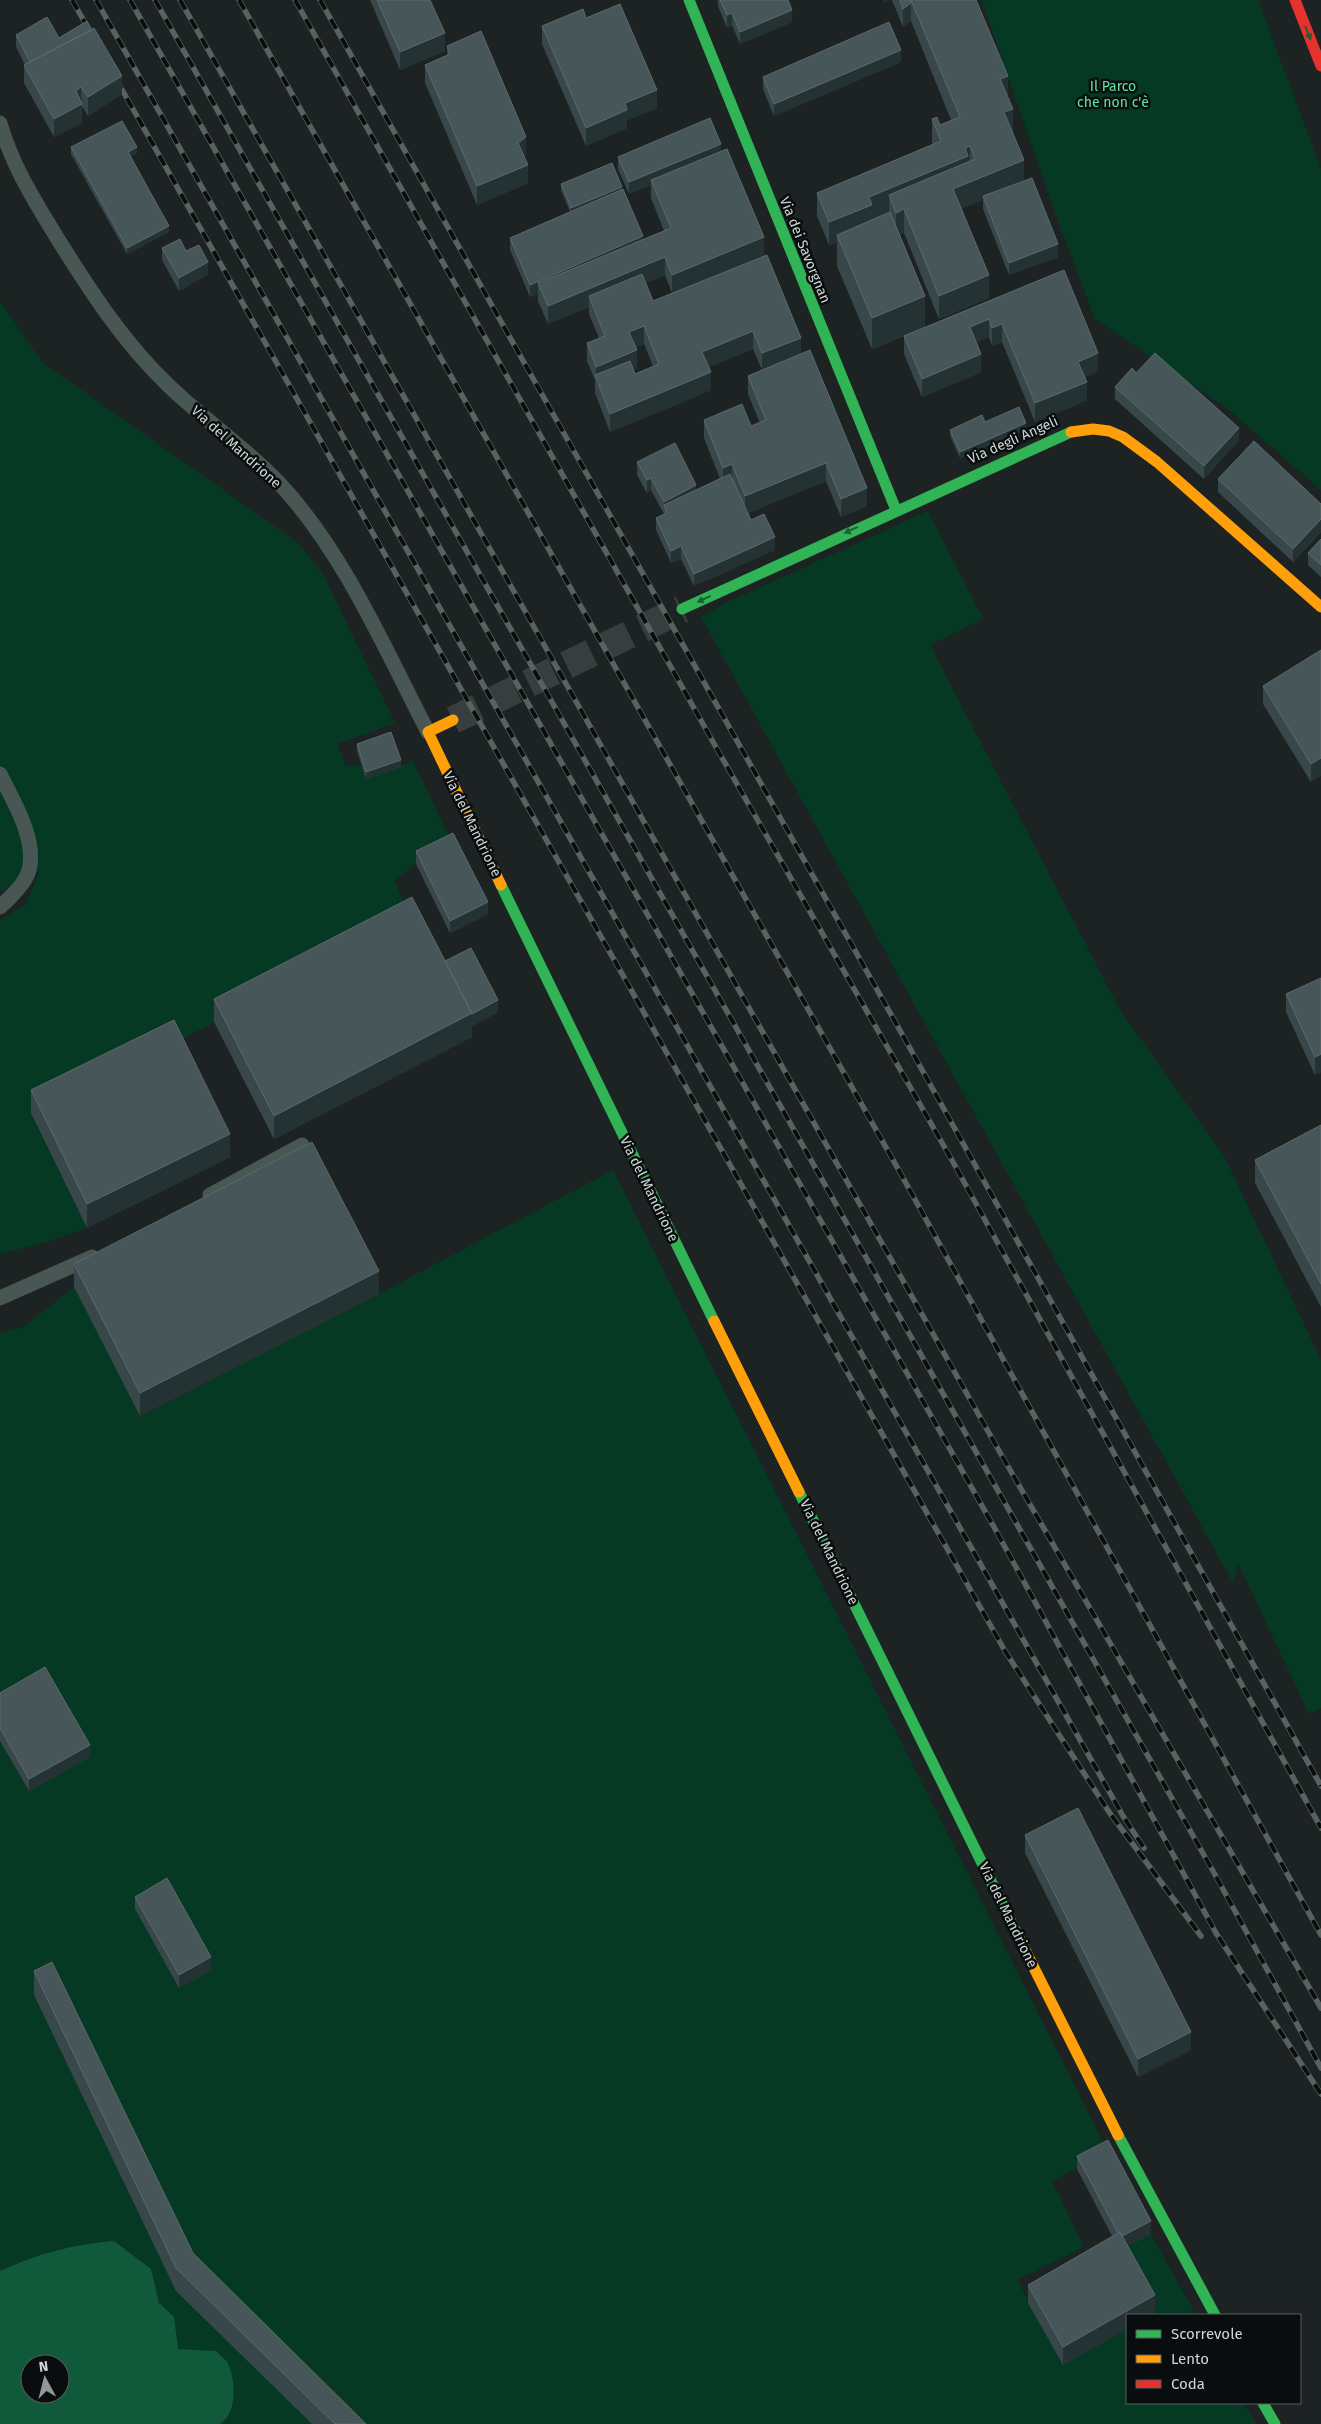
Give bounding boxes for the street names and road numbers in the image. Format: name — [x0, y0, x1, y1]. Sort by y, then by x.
street label: Via dei Savorgnan — [776, 194, 834, 306]
street label: Via del Mandrione — [187, 402, 285, 492]
street label: Via degli Angeli — [965, 412, 1061, 468]
street label: Via del Mandrione — [439, 768, 505, 880]
street label: Via del Mandrione — [616, 1133, 682, 1245]
street label: Via del Mandrione — [796, 1496, 862, 1608]
street label: Via del Mandrione — [975, 1859, 1041, 1971]

